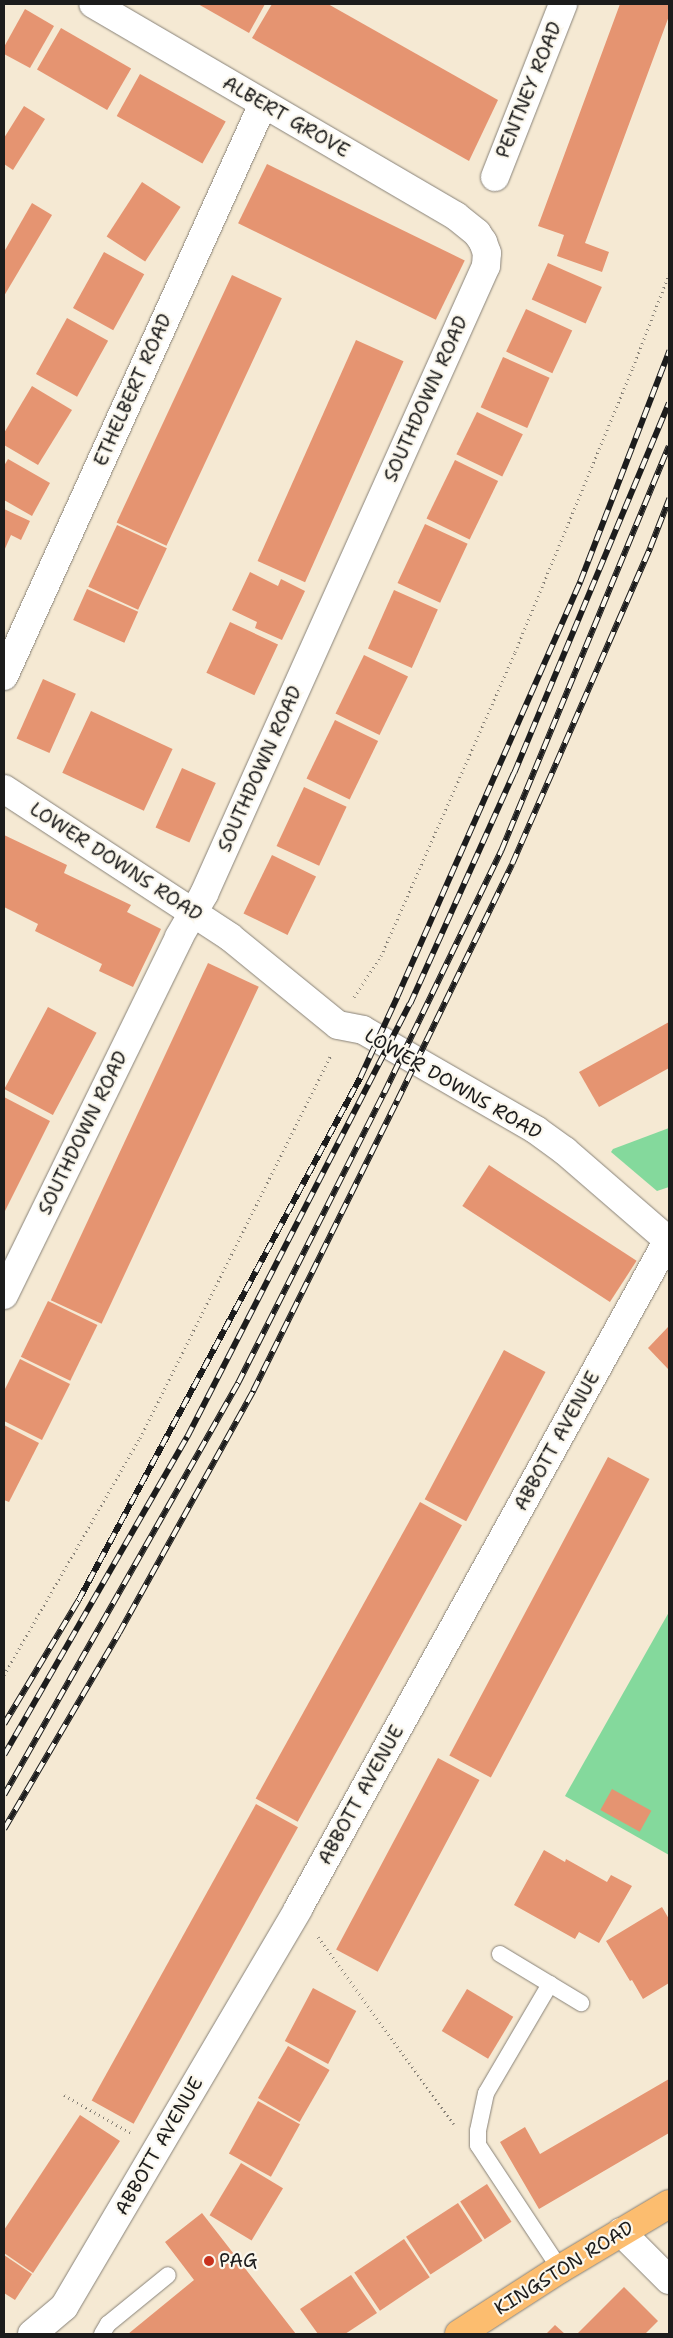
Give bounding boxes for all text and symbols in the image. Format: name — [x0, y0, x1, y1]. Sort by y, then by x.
street label: PENTNEY ROAD — [491, 19, 567, 161]
street label: ALBERT GROVE — [219, 71, 353, 163]
street label: ETHELBERT ROAD — [89, 310, 177, 470]
street label: SOUTHDOWN ROAD — [379, 312, 473, 486]
street label: SOUTHDOWN ROAD — [213, 682, 307, 856]
street label: LOWER DOWNS ROAD — [25, 798, 207, 926]
street label: LOWER DOWNS ROAD — [360, 1024, 546, 1144]
street label: SOUTHDOWN ROAD — [33, 1047, 133, 1219]
street label: ABBOTT AVENUE — [509, 1367, 605, 1515]
street label: ABBOTT AVENUE — [313, 1721, 409, 1869]
street label: ABBOTT AVENUE — [110, 2073, 208, 2219]
street label: KINGSTON ROAD — [490, 2216, 638, 2320]
place label: PAG — [219, 2250, 257, 2272]
marker: PAG — [203, 2255, 215, 2267]

